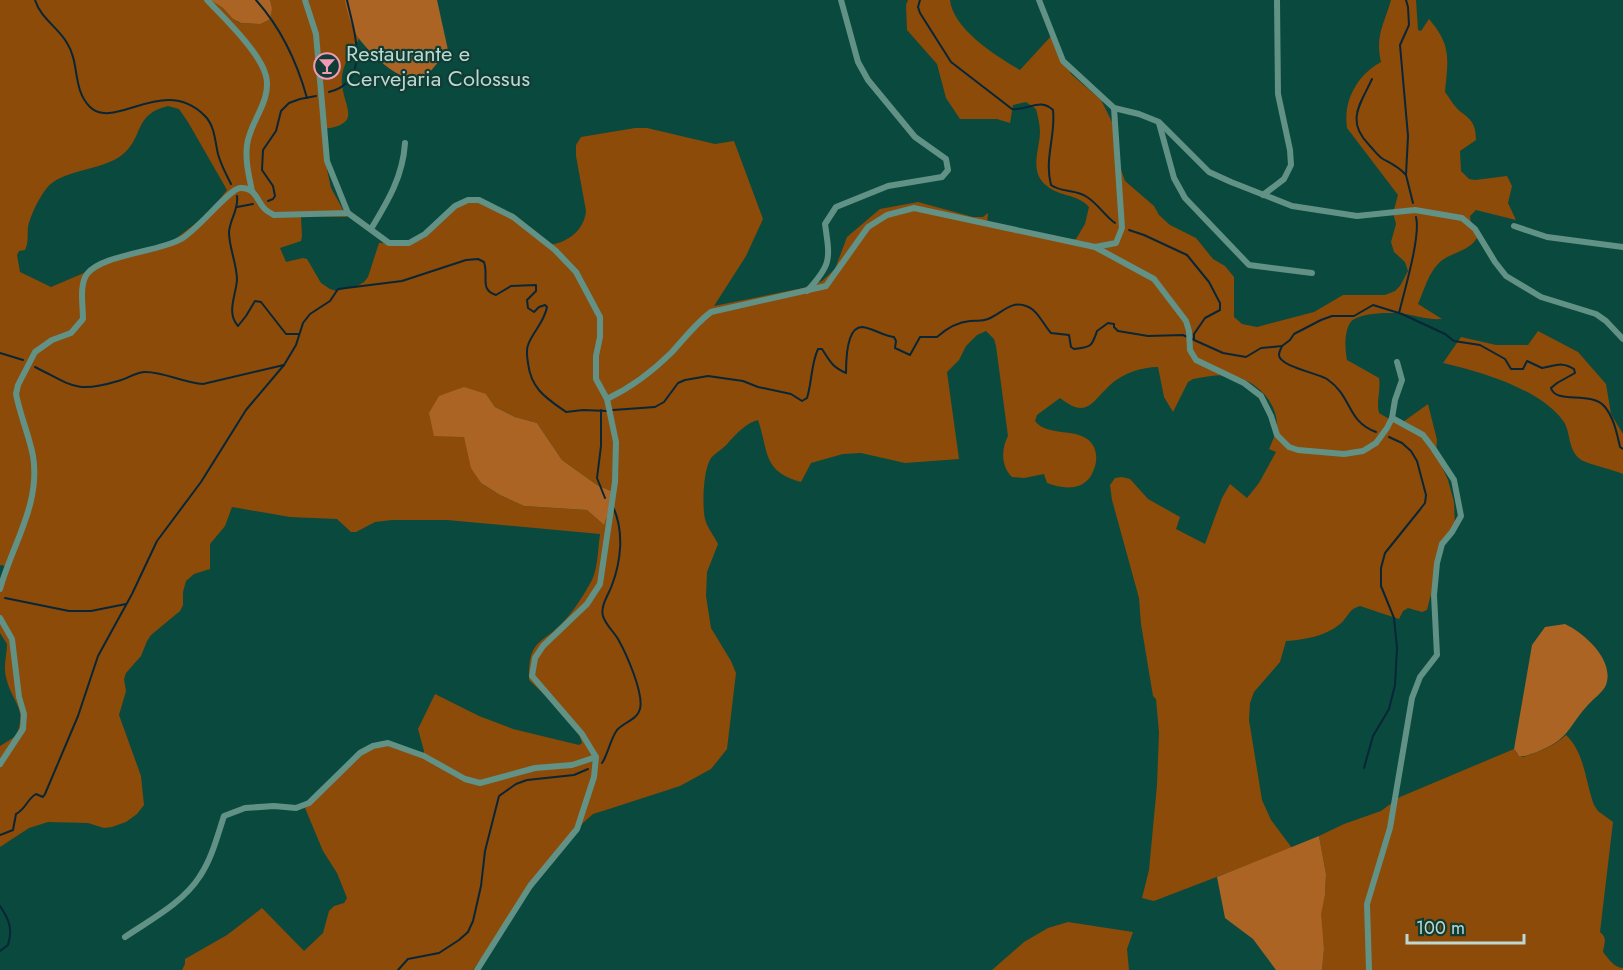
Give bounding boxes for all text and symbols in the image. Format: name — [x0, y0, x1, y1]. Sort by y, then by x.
place label: Restaurante e Cervejaria Colossus — [346, 37, 530, 94]
bar icon: Restaurante e Cervejaria Colossus — [312, 51, 342, 81]
scale bar — [1407, 907, 1524, 945]
text: 100 m — [1416, 915, 1465, 941]

